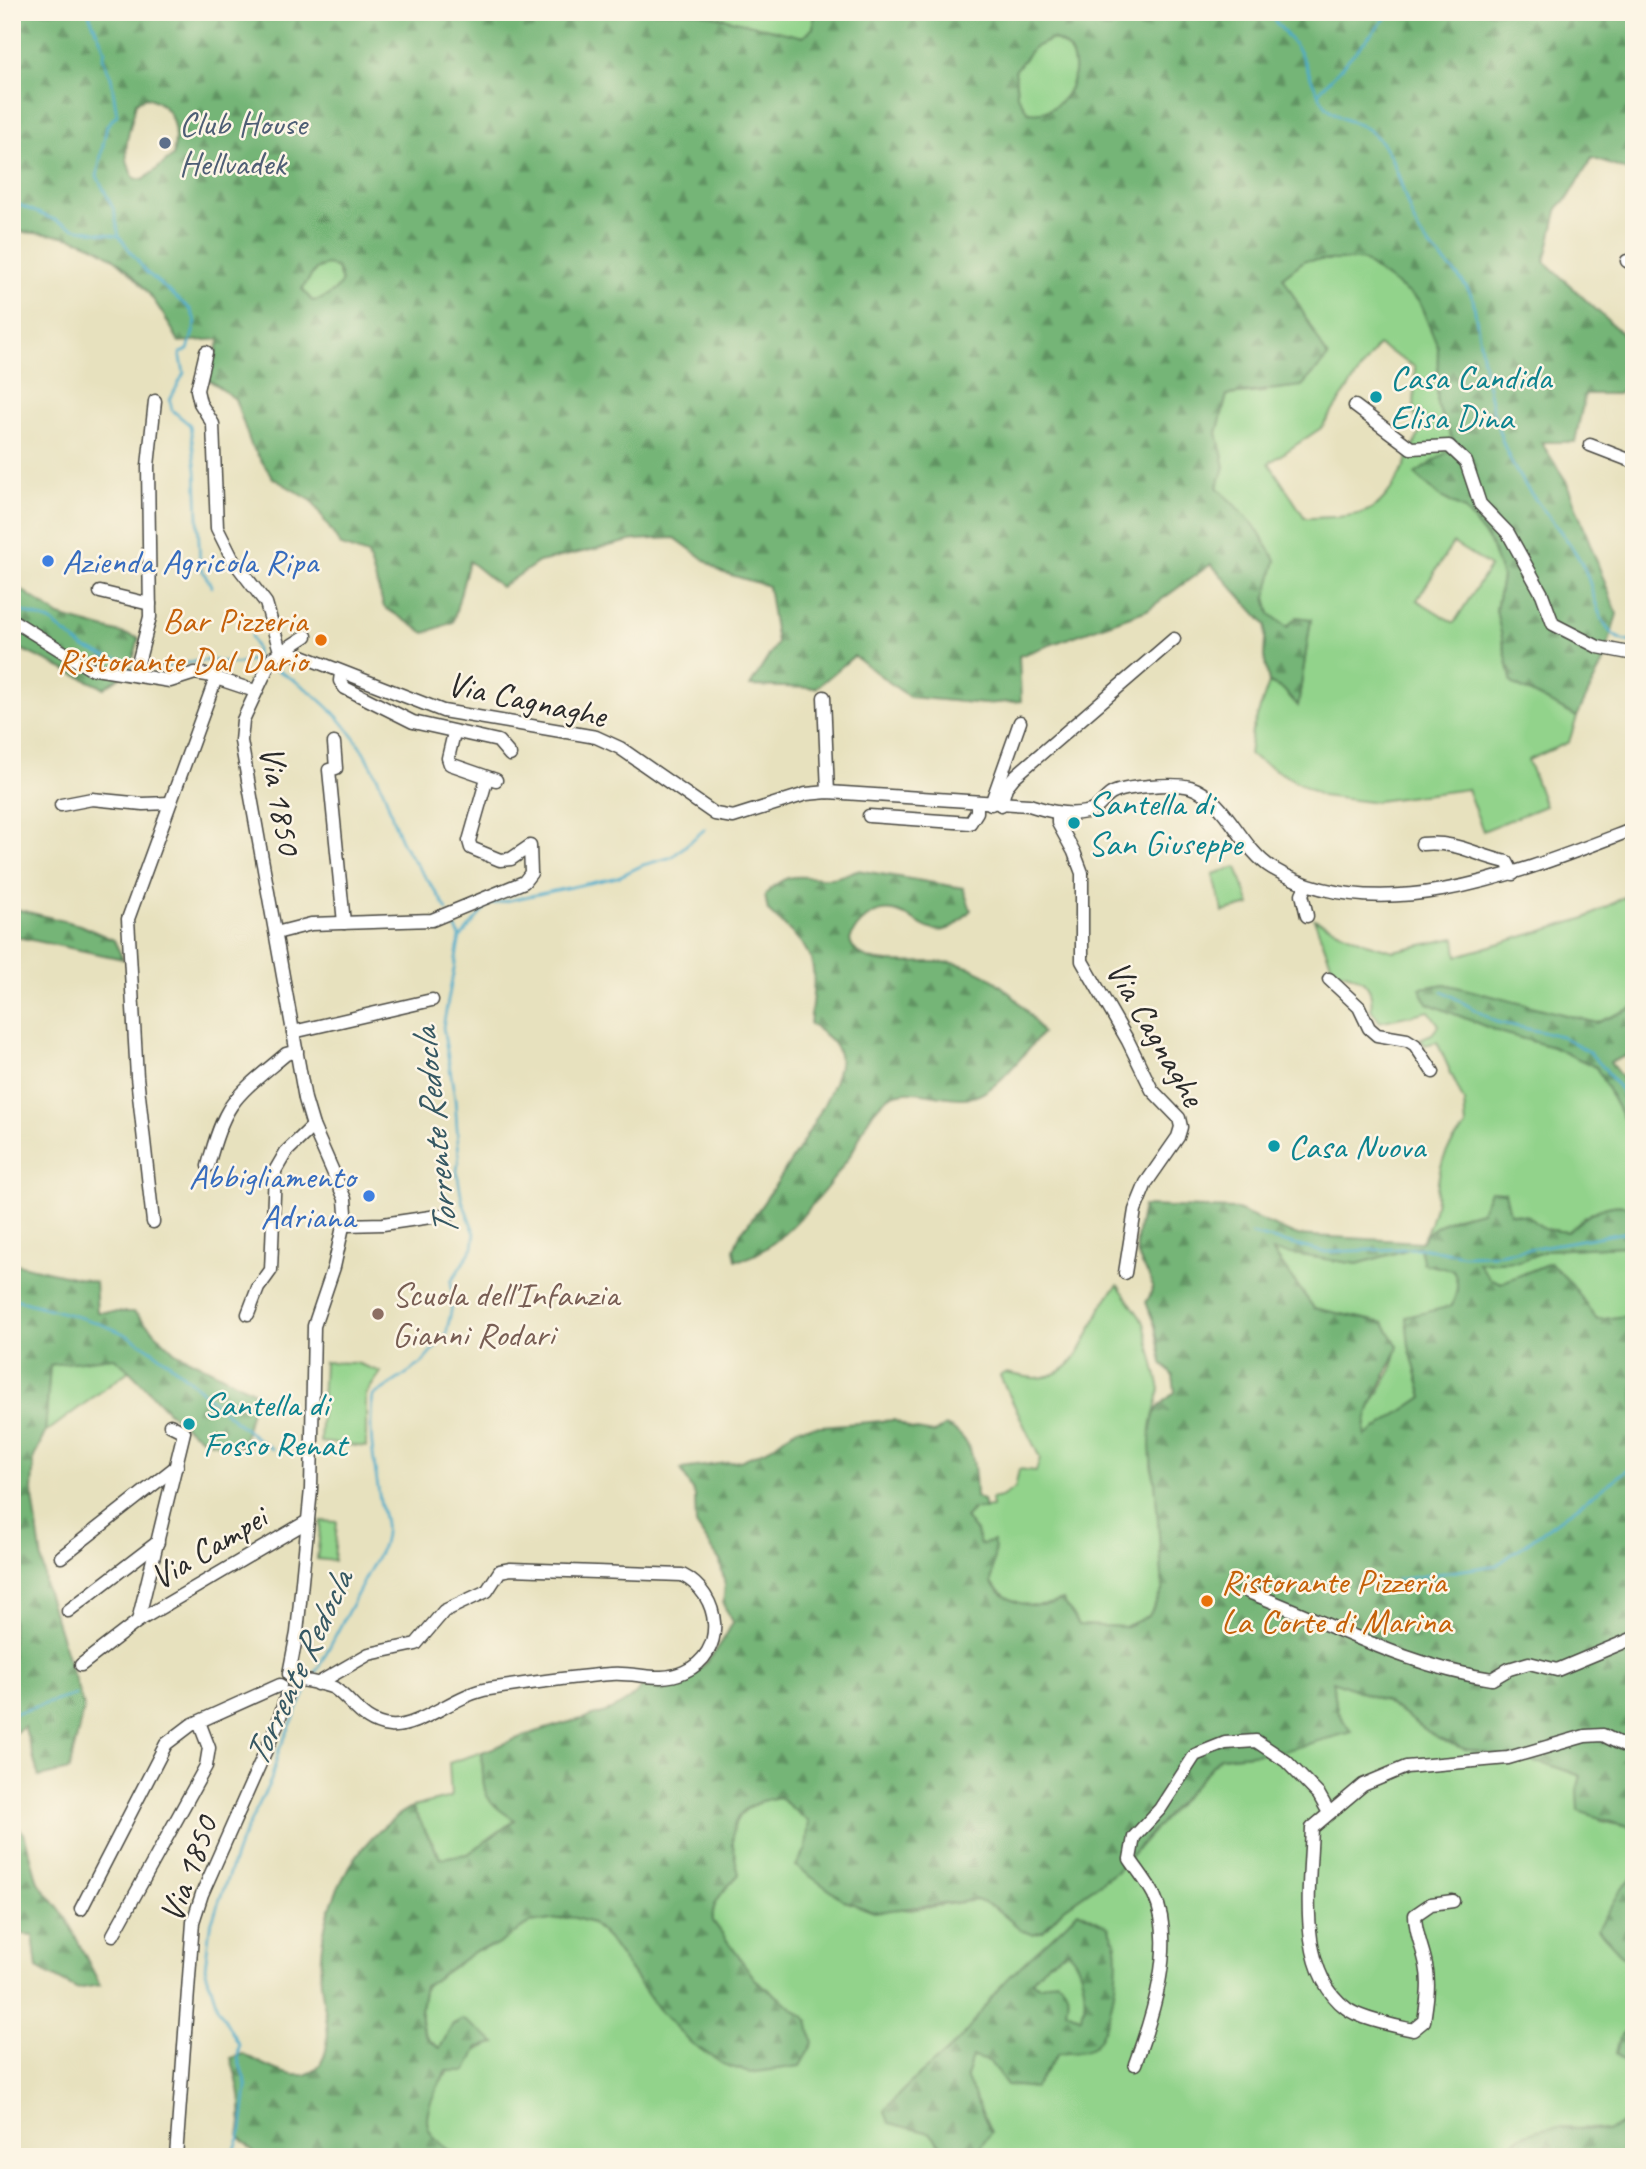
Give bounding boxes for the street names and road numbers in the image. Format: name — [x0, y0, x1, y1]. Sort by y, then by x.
street label: Via Cagnaghe — [444, 661, 613, 739]
street label: Via 1850 — [249, 742, 313, 860]
street label: Via Cagnaghe — [1096, 952, 1217, 1116]
street label: Via Campei — [142, 1493, 279, 1600]
street label: Via 1850 — [149, 1808, 229, 1928]

